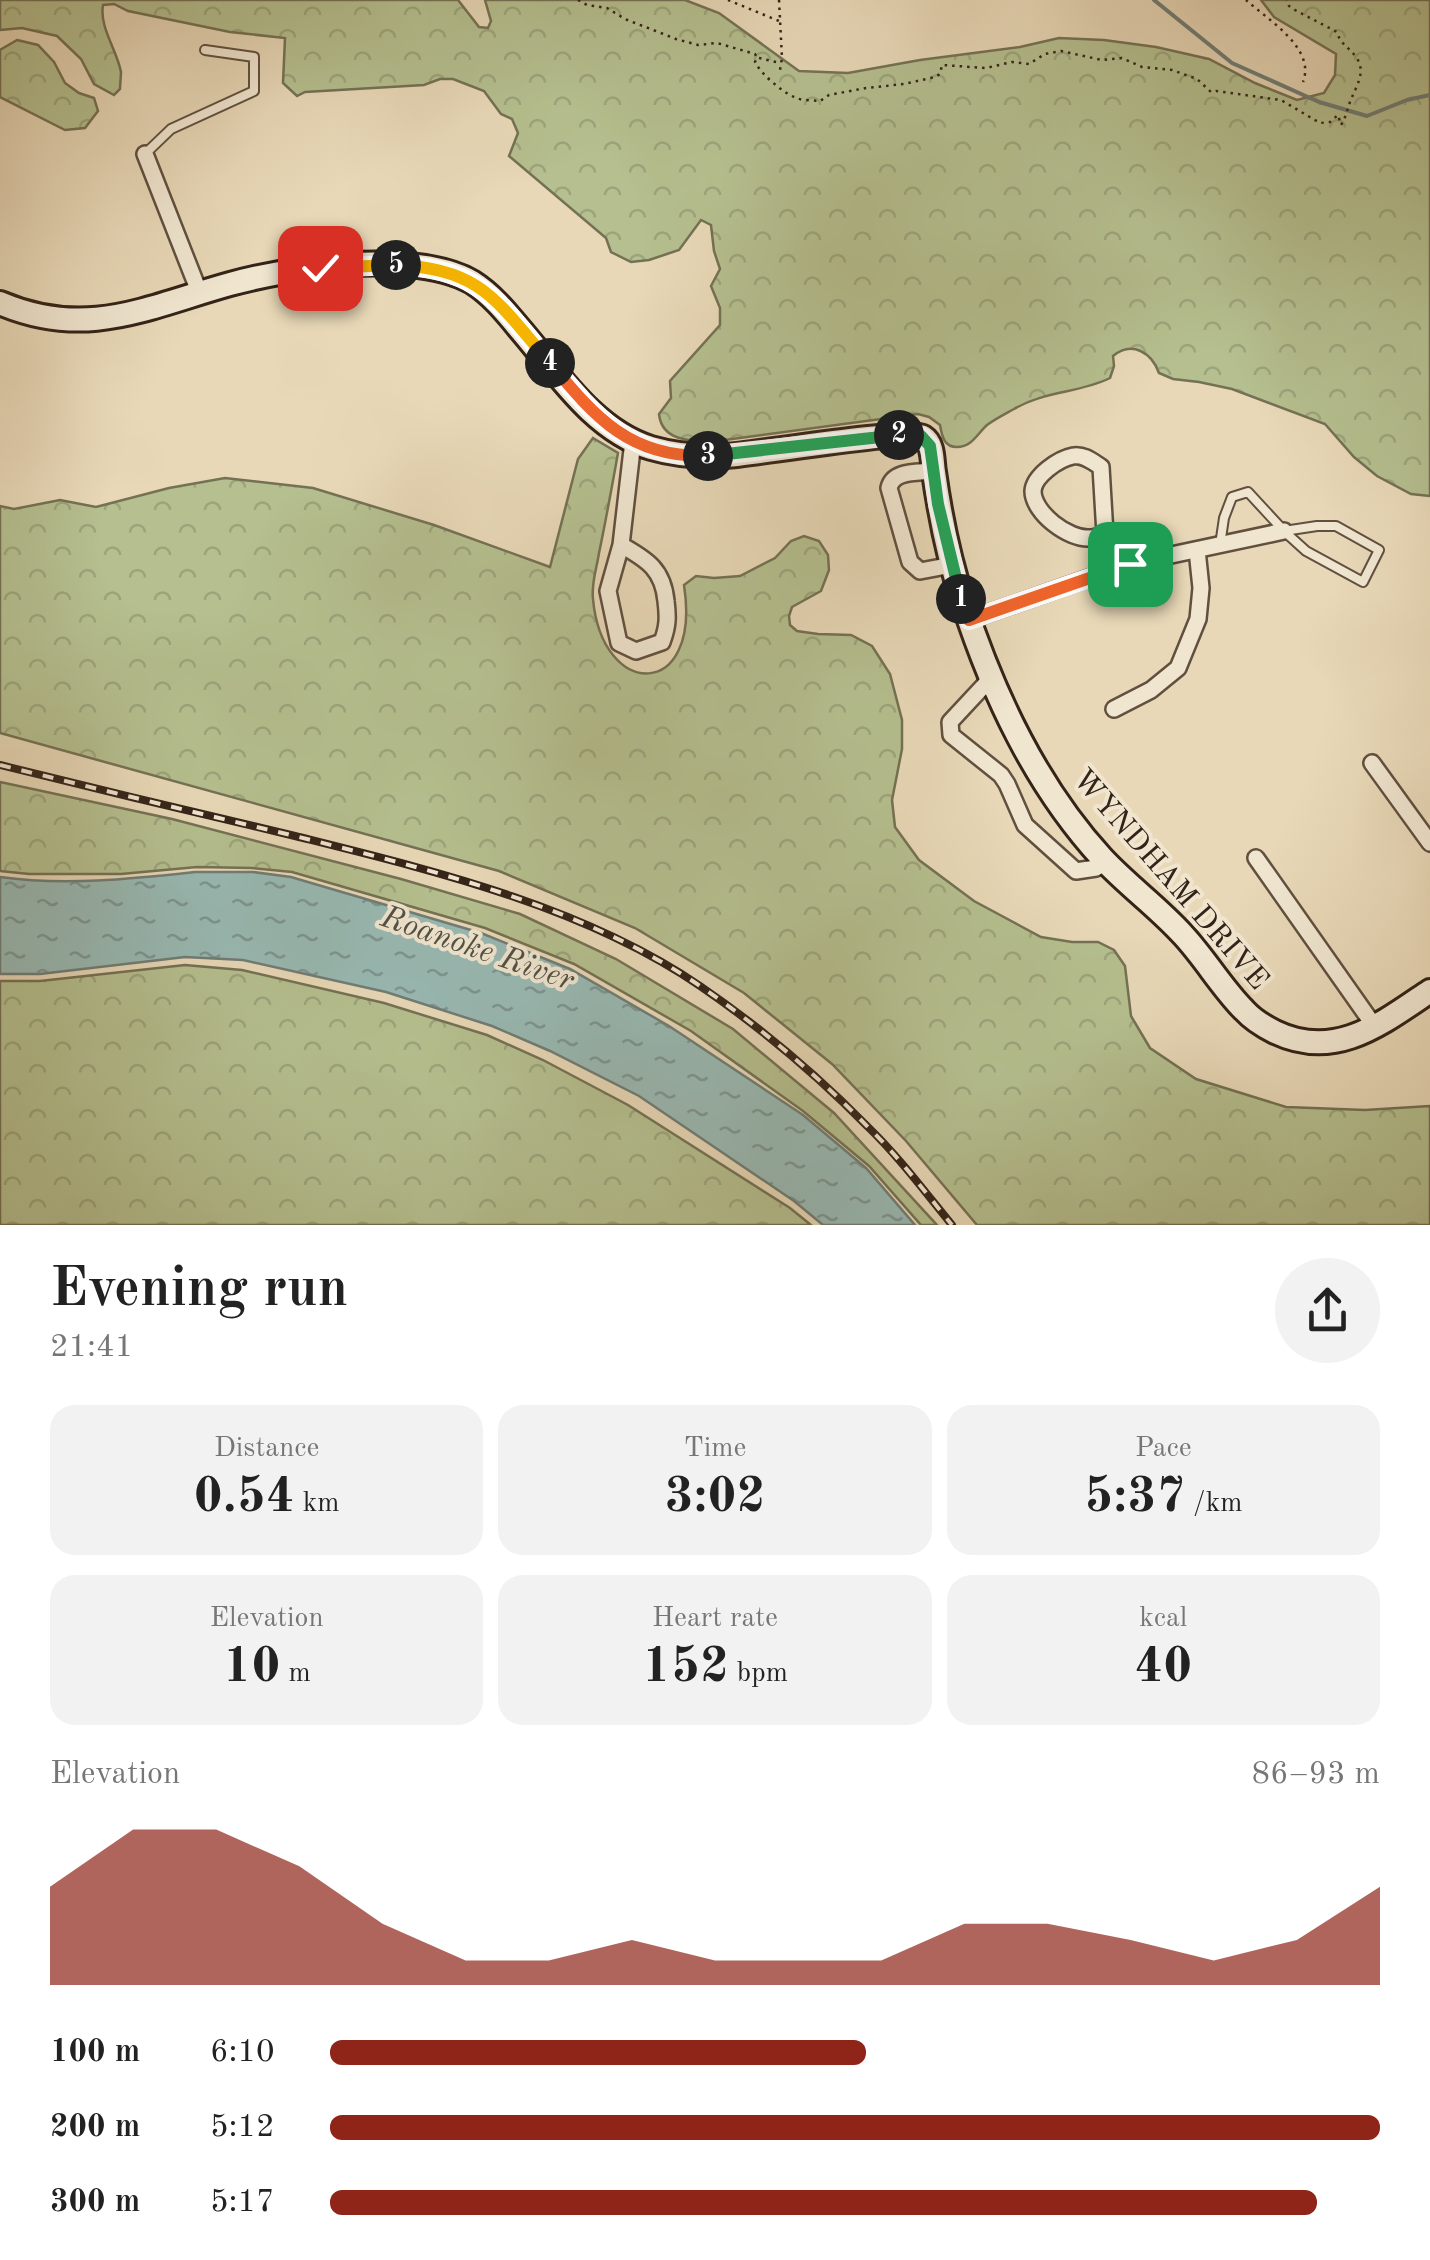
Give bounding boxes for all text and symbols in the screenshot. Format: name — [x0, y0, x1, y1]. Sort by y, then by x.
pin — [278, 226, 363, 311]
pin: 5 — [371, 240, 421, 290]
icon: check — [293, 241, 348, 296]
text: 5 — [388, 251, 404, 279]
pin: 4 — [525, 338, 575, 388]
text: 4 — [542, 349, 558, 377]
pin: 2 — [874, 410, 924, 460]
text: 2 — [891, 421, 907, 449]
pin: 3 — [683, 431, 733, 481]
text: 3 — [700, 442, 716, 470]
pin — [1088, 522, 1173, 607]
icon: arrive — [1103, 537, 1158, 592]
pin: 1 — [936, 574, 986, 624]
text: 1 — [953, 585, 969, 613]
street label: WYNDHAM DRIVE — [1066, 764, 1274, 996]
water label: Roanoke River — [376, 902, 579, 998]
button: share — [1275, 1258, 1380, 1363]
text: Evening run — [50, 1263, 348, 1318]
text: 21:41 — [50, 1332, 133, 1364]
text: Distance — [214, 1435, 319, 1463]
text: Time — [684, 1435, 746, 1463]
text: Pace — [1135, 1435, 1192, 1463]
text: 0.54 — [194, 1473, 295, 1523]
text: 3:02 — [664, 1473, 765, 1523]
text: 5:37 — [1084, 1473, 1185, 1523]
text: km — [295, 1490, 339, 1518]
text: /km — [1185, 1490, 1242, 1518]
text: Elevation — [210, 1605, 324, 1633]
text: Heart rate — [652, 1605, 778, 1633]
text: kcal — [1139, 1605, 1187, 1633]
text: 10 — [223, 1643, 281, 1693]
text: 152 — [642, 1643, 729, 1693]
text: 40 — [1134, 1643, 1192, 1693]
text: m — [281, 1660, 311, 1688]
text: bpm — [729, 1660, 788, 1688]
text: Elevation — [50, 1759, 180, 1791]
text: 86–93 m — [1252, 1759, 1380, 1791]
text: 100 m — [50, 2037, 140, 2069]
text: 6:10 — [210, 2037, 275, 2069]
text: 200 m — [50, 2112, 140, 2144]
text: 5:12 — [210, 2112, 275, 2144]
text: 300 m — [50, 2187, 140, 2219]
text: 5:17 — [210, 2187, 275, 2219]

